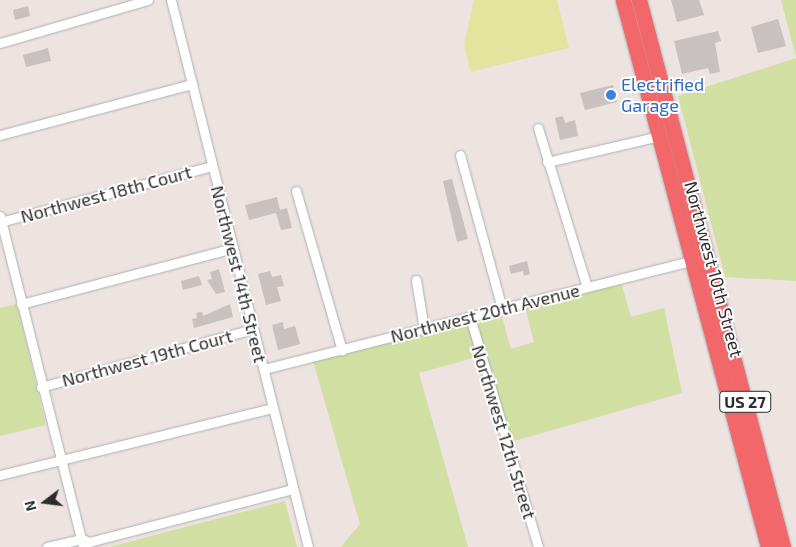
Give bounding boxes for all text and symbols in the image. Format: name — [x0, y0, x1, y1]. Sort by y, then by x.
place label: Electrified Garage — [621, 74, 704, 116]
marker: Electrified Garage — [605, 89, 617, 101]
street label: Northwest 18th Court — [18, 161, 194, 227]
street label: Northwest 10th Street — [680, 179, 748, 359]
street label: Northwest 14th Street — [207, 183, 271, 365]
street label: Northwest 20th Avenue — [388, 279, 582, 347]
street label: Northwest 19th Court — [59, 325, 235, 391]
street label: Northwest 12th Street — [467, 343, 541, 521]
road number: US 27 — [719, 388, 771, 416]
north arrow — [20, 477, 70, 527]
text: N — [21, 499, 40, 513]

